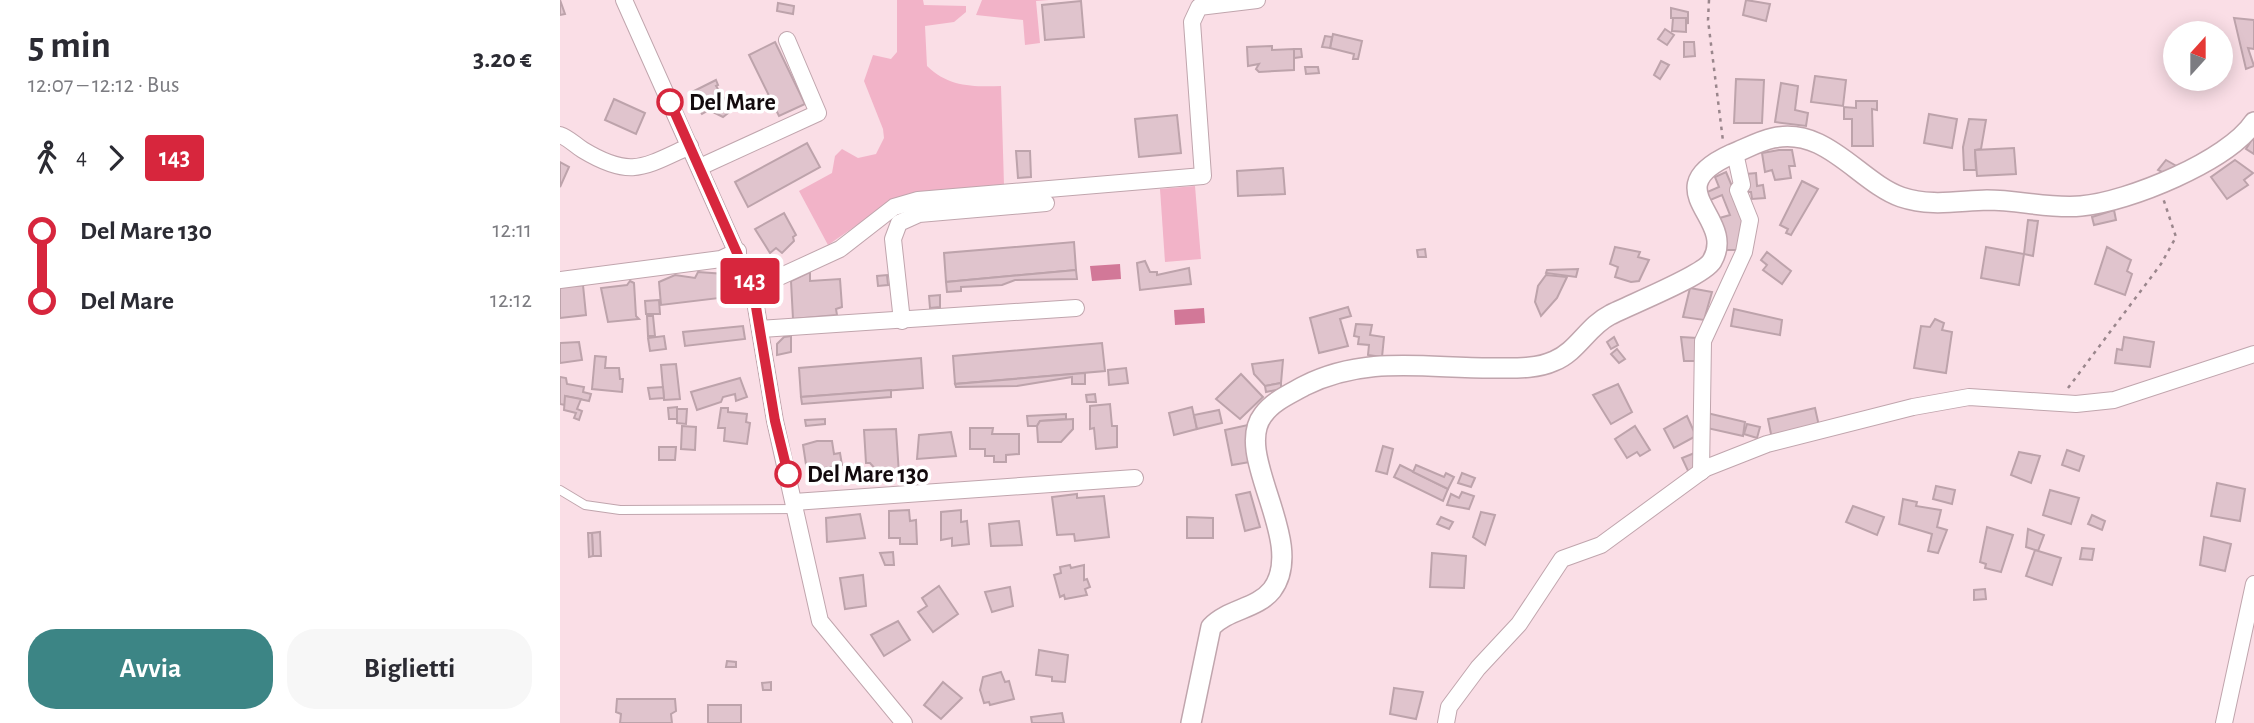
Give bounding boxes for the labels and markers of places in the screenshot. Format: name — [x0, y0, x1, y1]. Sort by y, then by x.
marker: Del Mare — [657, 89, 683, 115]
place label: Del Mare — [689, 91, 776, 115]
marker: Del Mare 130 — [775, 461, 801, 487]
place label: Del Mare 130 — [807, 463, 929, 487]

